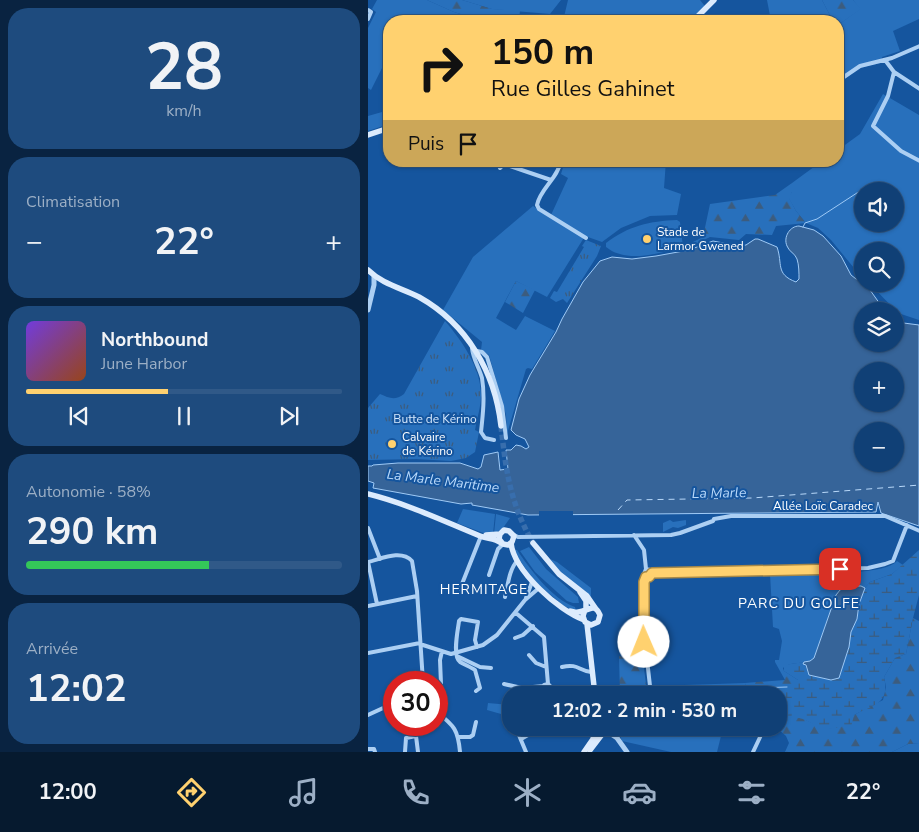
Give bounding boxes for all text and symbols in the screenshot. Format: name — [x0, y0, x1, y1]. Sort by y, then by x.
text: 28 — [145, 23, 223, 112]
text: 150 m — [491, 29, 594, 76]
icon: right — [408, 35, 473, 100]
text: Rue Gilles Gahinet — [491, 74, 674, 104]
text: km/h — [166, 100, 202, 122]
icon: arrive — [454, 130, 482, 158]
text: Puis — [408, 131, 444, 157]
map controls — [854, 182, 904, 472]
button: sound — [854, 182, 904, 232]
text: Climatisation — [26, 191, 120, 213]
text: 22° — [154, 216, 214, 267]
text: − — [26, 223, 43, 261]
text: + — [325, 223, 342, 261]
place label: Stade de Larmor Gwened — [657, 224, 744, 254]
marker: Stade de Larmor Gwened — [641, 233, 653, 245]
button: search — [854, 242, 904, 292]
button: layers — [854, 302, 904, 352]
text: Northbound — [101, 327, 208, 353]
text: June Harbor — [101, 353, 187, 375]
button: + — [854, 362, 904, 412]
icon: previous — [65, 402, 93, 430]
icon: pause — [170, 402, 198, 430]
icon: next — [275, 402, 303, 430]
park label: Butte de Kérino — [393, 411, 477, 427]
button: − — [854, 422, 904, 472]
place label: Calvaire de Kérino — [402, 429, 453, 459]
marker: Calvaire de Kérino — [386, 438, 398, 450]
water label: La Marle Maritime — [386, 465, 501, 497]
text: Autonomie · 58% — [26, 481, 151, 503]
water label: La Marle — [692, 483, 747, 503]
street label: Allée Loïc Caradec — [773, 498, 873, 514]
text: 290 km — [26, 506, 158, 557]
pin — [819, 548, 861, 590]
icon: arrive — [826, 555, 854, 583]
district label: HERMITAGE — [440, 580, 528, 599]
district label: PARC DU GOLFE — [738, 594, 860, 613]
position arrow — [617, 615, 669, 667]
text: Arrivée — [26, 638, 78, 660]
text: 12:02 — [26, 663, 127, 714]
speed limit sign: 30 — [383, 671, 448, 736]
text: 12:02 · 2 min · 530 m — [552, 698, 737, 724]
icon: directions — [174, 775, 209, 810]
icon: music — [286, 775, 321, 810]
icon: phone — [398, 775, 433, 810]
icon: climate — [510, 775, 545, 810]
icon: car — [622, 775, 657, 810]
icon: filters — [734, 775, 769, 810]
text: 12:00 — [38, 777, 97, 807]
text: 22° — [846, 777, 880, 807]

